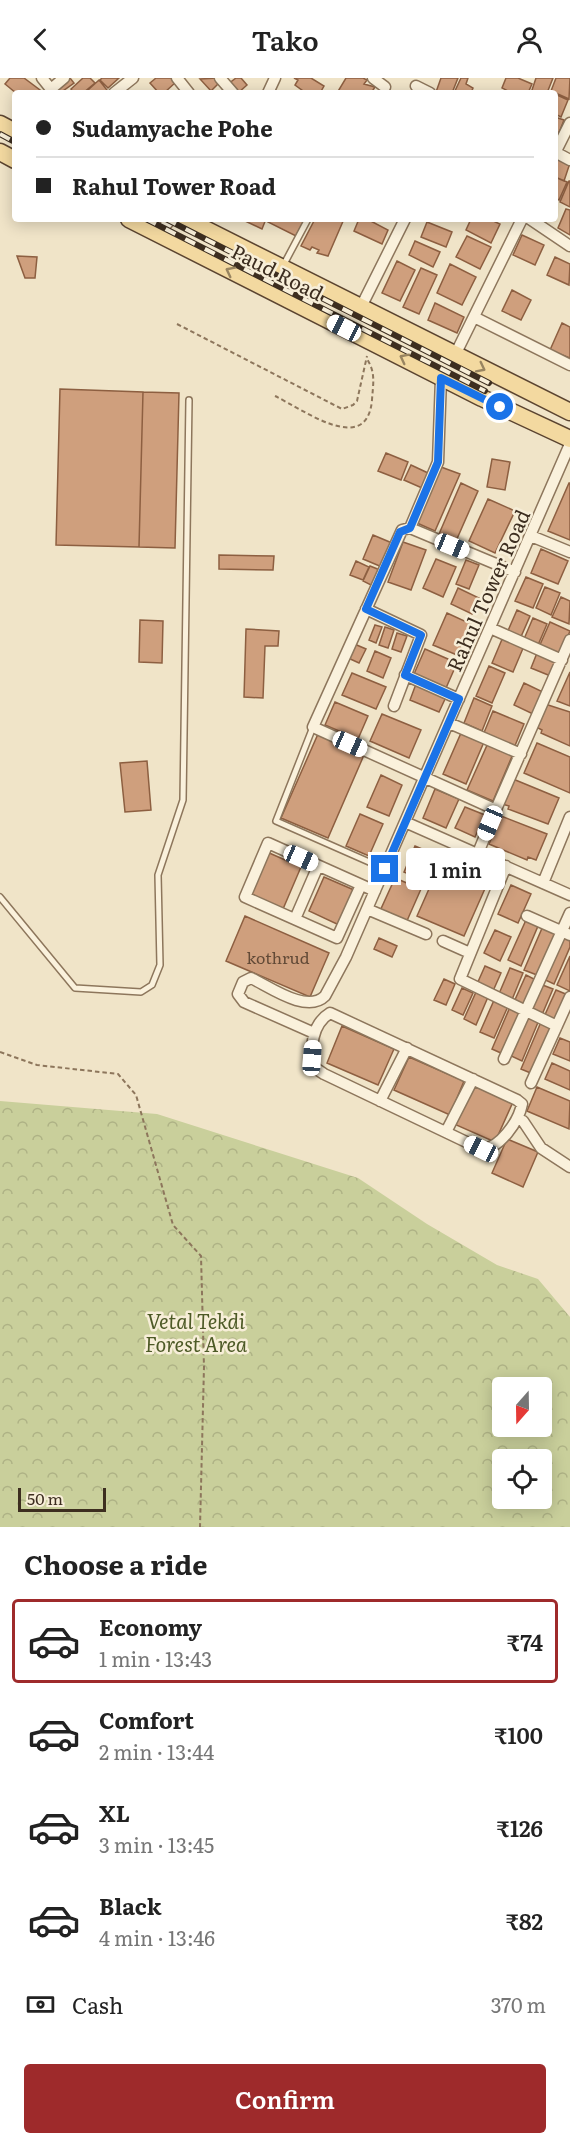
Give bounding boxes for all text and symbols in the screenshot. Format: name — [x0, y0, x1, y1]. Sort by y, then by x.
text: Tako — [251, 19, 319, 59]
icon: back — [24, 23, 57, 56]
icon: person — [513, 23, 546, 56]
text: Sudamyache Pohe — [72, 111, 273, 144]
text: Rahul Tower Road — [72, 169, 276, 202]
street label: Paud Road — [227, 235, 329, 307]
one-way arrow — [226, 266, 237, 278]
car — [324, 312, 364, 344]
one-way arrow — [400, 354, 411, 366]
one-way arrow — [475, 361, 486, 373]
route start — [486, 393, 513, 420]
street label: Rahul Tower Road — [438, 504, 536, 676]
car — [432, 531, 472, 561]
car — [330, 728, 370, 760]
car — [475, 803, 505, 843]
car — [281, 842, 321, 874]
callout: 1 min — [406, 848, 505, 890]
text: 1 min — [429, 854, 482, 884]
route end — [371, 855, 398, 882]
house number: kothrud — [246, 945, 310, 969]
car — [302, 1039, 322, 1077]
car — [461, 1133, 501, 1165]
park label: Vetal Tekdi Forest Area — [145, 1305, 248, 1358]
north arrow — [492, 1377, 552, 1437]
map controls — [492, 1377, 552, 1509]
button: locate — [492, 1449, 552, 1509]
scale bar — [18, 1485, 106, 1512]
text: 50 m — [27, 1486, 63, 1510]
text: Choose a ride — [24, 1543, 207, 1583]
text: Economy — [99, 1610, 202, 1643]
icon: car — [27, 1614, 81, 1668]
text: ₹74 — [507, 1625, 543, 1658]
text: 1 min · 13:43 — [99, 1643, 212, 1673]
text: Comfort — [99, 1703, 194, 1736]
icon: car — [27, 1707, 81, 1761]
text: ₹100 — [494, 1718, 543, 1751]
text: 2 min · 13:44 — [99, 1736, 214, 1766]
text: XL — [99, 1796, 130, 1829]
icon: car — [27, 1800, 81, 1854]
text: ₹126 — [497, 1811, 543, 1844]
text: 3 min · 13:45 — [99, 1829, 214, 1859]
text: Black — [99, 1889, 161, 1922]
icon: car — [27, 1893, 81, 1947]
text: ₹82 — [506, 1904, 543, 1937]
text: 4 min · 13:46 — [99, 1922, 215, 1952]
icon: cash — [24, 1988, 57, 2021]
text: Cash — [72, 1988, 123, 2021]
text: 370 m — [491, 1989, 546, 2019]
button: Confirm — [24, 2064, 546, 2133]

